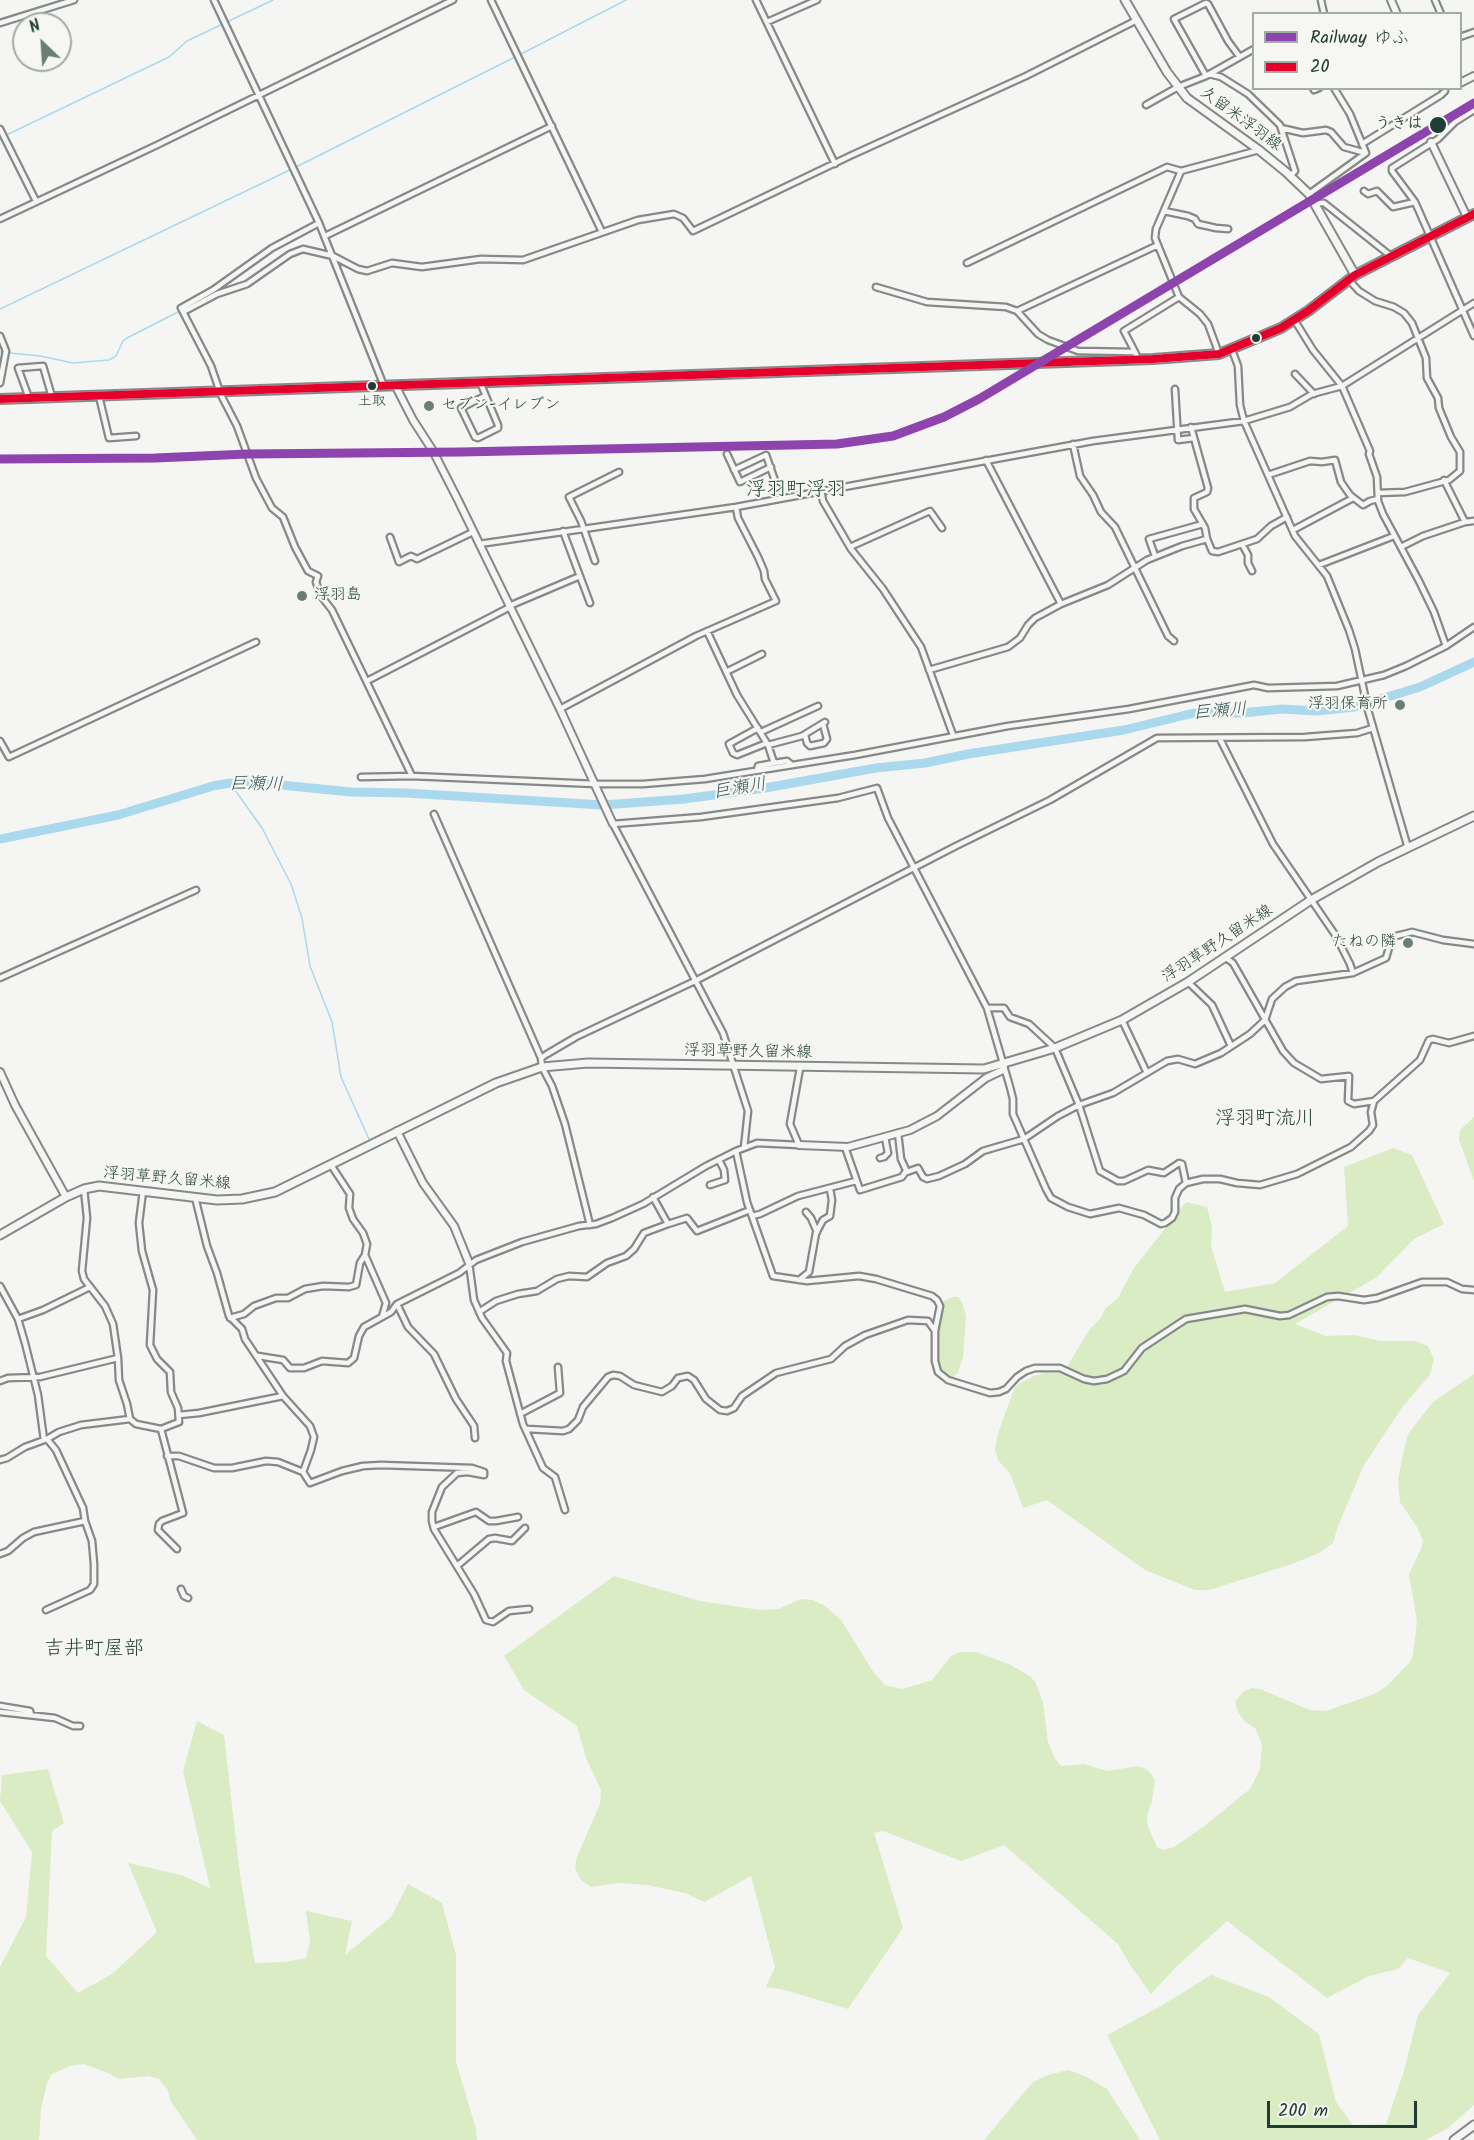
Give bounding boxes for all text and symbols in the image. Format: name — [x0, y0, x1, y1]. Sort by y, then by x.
north arrow — [12, 12, 72, 72]
legend — [1252, 12, 1462, 90]
text: N — [25, 14, 45, 41]
text: Railway ゆふ — [1310, 24, 1409, 53]
text: 20 — [1310, 53, 1329, 82]
street label: 久留米浮羽線 — [1196, 84, 1284, 156]
place label: うきは — [1375, 115, 1423, 135]
marker: うきは — [1428, 115, 1448, 135]
unlabelled marker — [1250, 332, 1262, 344]
marker: 土取 — [366, 380, 378, 392]
place label: 土取 — [358, 395, 386, 411]
place label: セブン-イレブン — [441, 396, 560, 416]
marker: セブン-イレブン — [422, 399, 436, 413]
district label: 浮羽町浮羽 — [746, 480, 846, 504]
place label: 浮羽島 — [314, 586, 362, 606]
marker: 浮羽島 — [295, 589, 309, 603]
place label: 浮羽保育所 — [1308, 695, 1388, 715]
marker: 浮羽保育所 — [1393, 698, 1407, 712]
water label: 巨瀬川 — [1192, 700, 1248, 726]
water label: 巨瀬川 — [229, 775, 283, 797]
water label: 巨瀬川 — [712, 775, 768, 805]
street label: 浮羽草野久留米線 — [1159, 902, 1277, 988]
place label: たねの隣 — [1332, 933, 1396, 953]
marker: たねの隣 — [1401, 936, 1415, 950]
street label: 浮羽草野久留米線 — [684, 1042, 812, 1064]
district label: 浮羽町流川 — [1215, 1109, 1315, 1133]
street label: 浮羽草野久留米線 — [102, 1165, 232, 1195]
district label: 吉井町屋部 — [44, 1639, 144, 1663]
scale bar — [1270, 2089, 1420, 2127]
text: 200 m — [1278, 2097, 1328, 2126]

